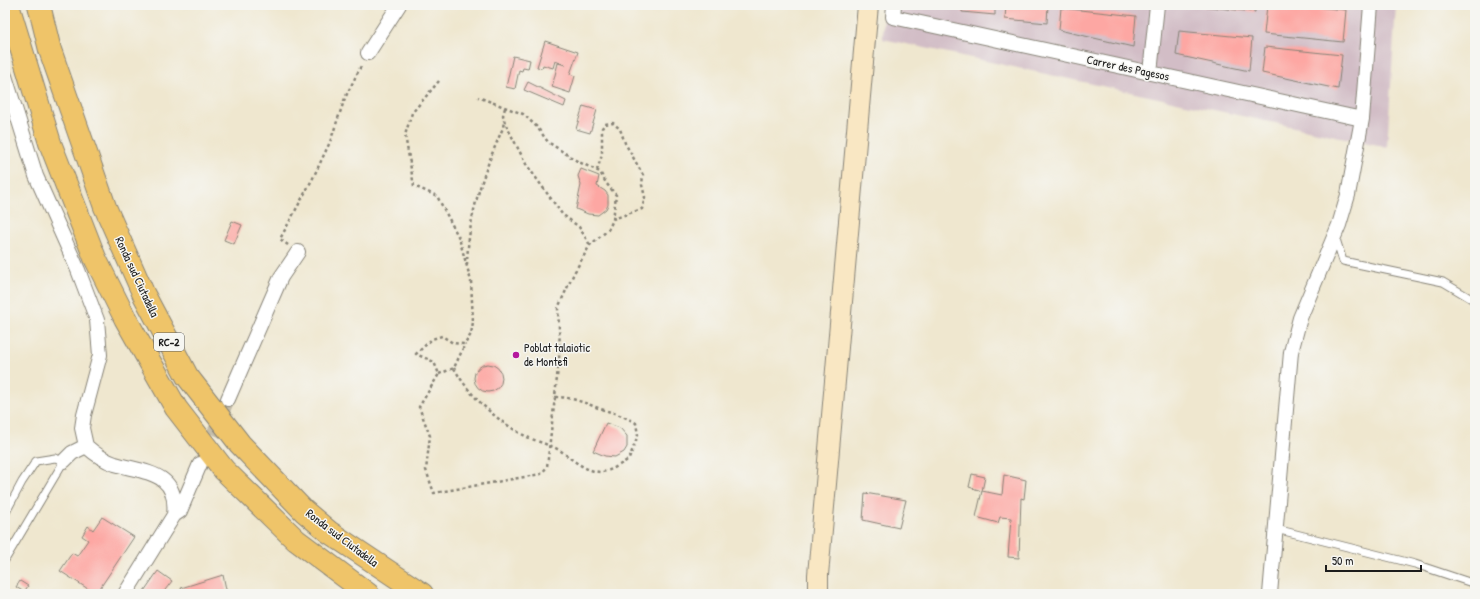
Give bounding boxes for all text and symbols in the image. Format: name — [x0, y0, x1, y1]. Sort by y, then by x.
street label: Carrer des Pagesos — [1085, 50, 1171, 85]
street label: Ronda sud Ciutadella — [111, 234, 164, 320]
road number: RC-2 — [154, 333, 184, 351]
place label: Poblat talaiotic de Montefi — [524, 339, 590, 370]
marker: Poblat talaiotic de Montefi — [511, 350, 521, 360]
street label: Ronda sud Ciutadella — [302, 505, 382, 571]
scale bar — [1326, 547, 1421, 573]
text: 50 m — [1332, 552, 1353, 569]

